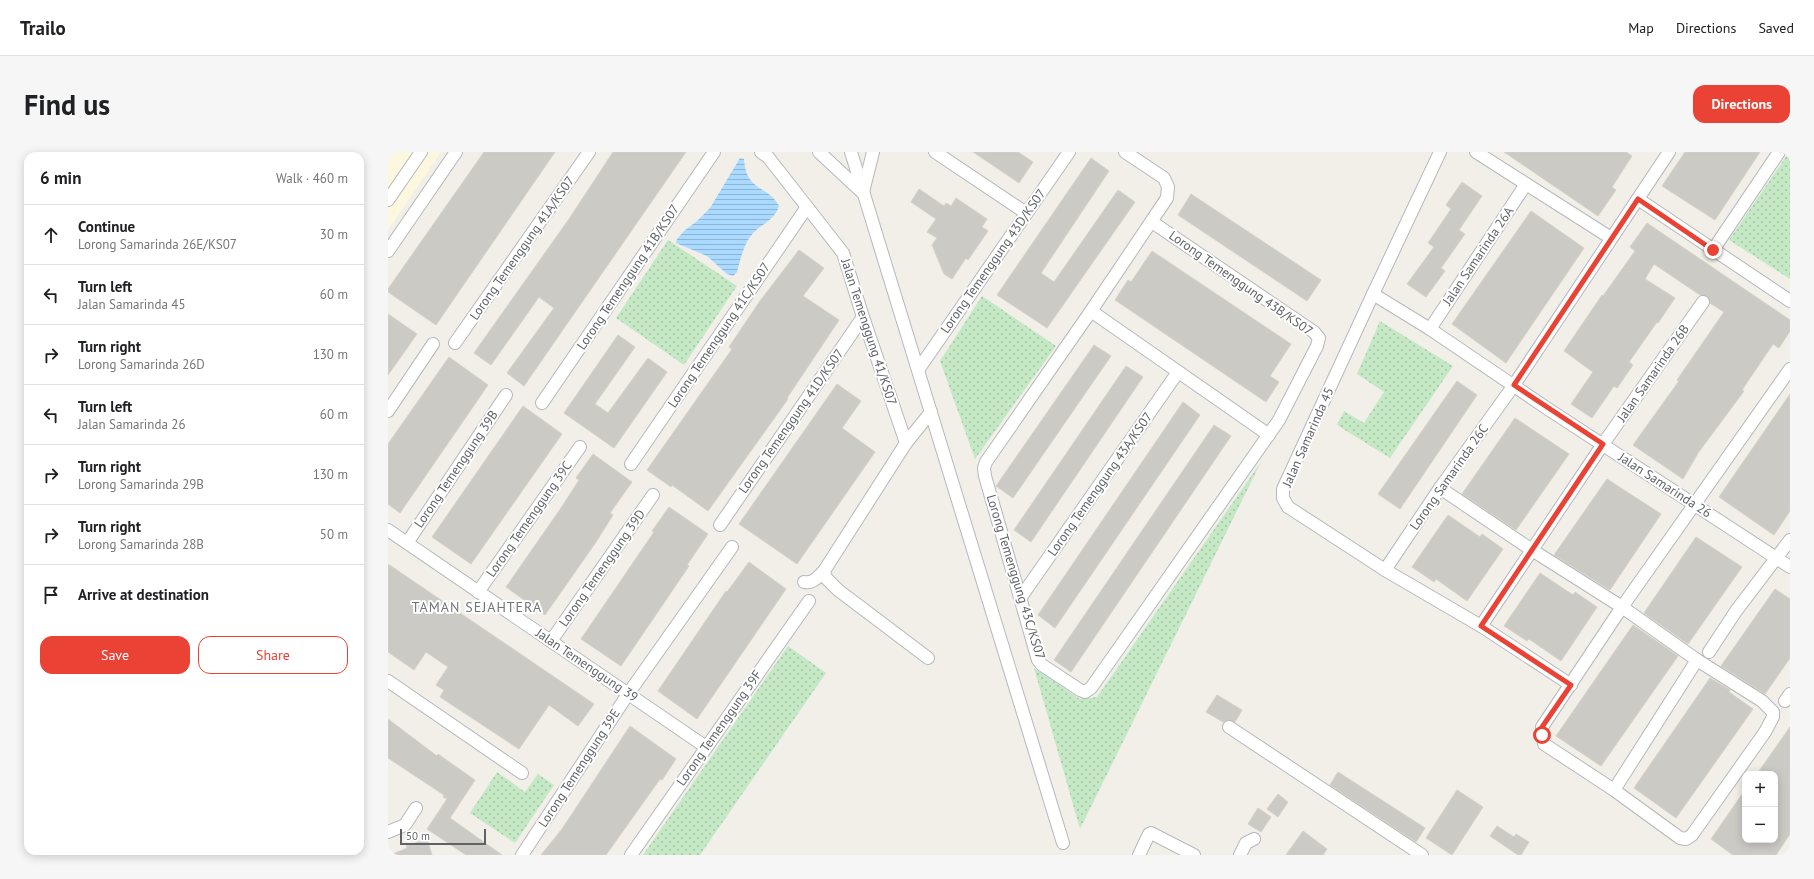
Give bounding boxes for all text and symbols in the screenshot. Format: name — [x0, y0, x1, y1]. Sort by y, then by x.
text: Trailo — [20, 16, 66, 40]
text: Map — [1628, 19, 1654, 37]
text: Directions — [1676, 19, 1736, 37]
text: Saved — [1758, 19, 1794, 37]
button: Directions — [1693, 85, 1790, 123]
text: Find us — [24, 86, 110, 123]
text: 6 min — [40, 167, 81, 189]
text: Walk · 460 m — [276, 170, 348, 187]
street label: Lorong Temenggung 41A/KS07 — [466, 173, 578, 323]
street label: Lorong Temenggung 43D/KS07 — [937, 185, 1049, 337]
street label: Lorong Temenggung 41B/KS07 — [573, 201, 683, 353]
street label: Jalan Samarinda 26A — [1438, 203, 1517, 309]
text: Continue — [78, 217, 135, 236]
icon: ahead — [40, 224, 62, 246]
text: 30 m — [320, 226, 348, 243]
street label: Lorong Temenggung 43B/KS07 — [1166, 227, 1316, 339]
text: Lorong Samarinda 26E/KS07 — [78, 236, 237, 253]
route end — [1704, 241, 1722, 259]
street label: Jalan Temenggung 41/KS07 — [837, 255, 901, 408]
street label: Lorong Temenggung 41C/KS07 — [664, 259, 774, 411]
text: Turn left — [78, 277, 132, 296]
icon: left — [40, 284, 62, 306]
text: 60 m — [320, 286, 348, 303]
text: Jalan Samarinda 45 — [78, 296, 186, 313]
street label: Jalan Samarinda 26B — [1612, 321, 1693, 426]
text: Turn right — [78, 337, 141, 356]
icon: right — [40, 344, 62, 366]
street label: Lorong Temenggung 41D/KS07 — [735, 345, 847, 497]
text: 130 m — [313, 346, 348, 363]
text: Lorong Samarinda 26D — [78, 356, 205, 373]
street label: Jalan Samarinda 45 — [1278, 384, 1338, 490]
text: Turn left — [78, 397, 132, 416]
icon: left — [40, 404, 62, 426]
text: 60 m — [320, 406, 348, 423]
street label: Lorong Temenggung 39B — [410, 407, 502, 531]
street label: Lorong Temenggung 43A/KS07 — [1044, 409, 1156, 559]
text: Jalan Samarinda 26 — [78, 416, 186, 433]
street label: Lorong Samarinda 26C — [1406, 421, 1492, 533]
street label: Jalan Samarinda 26 — [1614, 448, 1715, 521]
text: Turn right — [78, 457, 141, 476]
street label: Lorong Temenggung 39C — [482, 458, 576, 580]
icon: right — [40, 464, 62, 486]
text: 130 m — [313, 466, 348, 483]
text: Lorong Samarinda 29B — [78, 476, 204, 493]
street label: Lorong Temenggung 43C/KS07 — [983, 492, 1049, 662]
street label: Lorong Temenggung 39D — [555, 506, 649, 630]
text: Turn right — [78, 517, 141, 536]
icon: right — [40, 524, 62, 546]
text: 50 m — [320, 526, 348, 543]
text: Lorong Samarinda 28B — [78, 536, 204, 553]
icon: arrive — [40, 584, 62, 606]
text: Arrive at destination — [78, 585, 209, 604]
district label: TAMAN SEJAHTERA — [412, 598, 542, 616]
street label: Jalan Temenggung 39 — [532, 624, 641, 706]
button: Save — [40, 636, 190, 674]
button: Share — [198, 636, 348, 674]
street label: Lorong Temenggung 39F — [673, 667, 766, 789]
street label: Lorong Temenggung 39E — [534, 706, 624, 830]
route start — [1533, 726, 1551, 744]
map controls — [1742, 771, 1778, 843]
button: + — [1742, 771, 1778, 807]
button: − — [1742, 807, 1778, 843]
scale bar — [400, 827, 486, 846]
text: 50 m — [406, 829, 430, 843]

